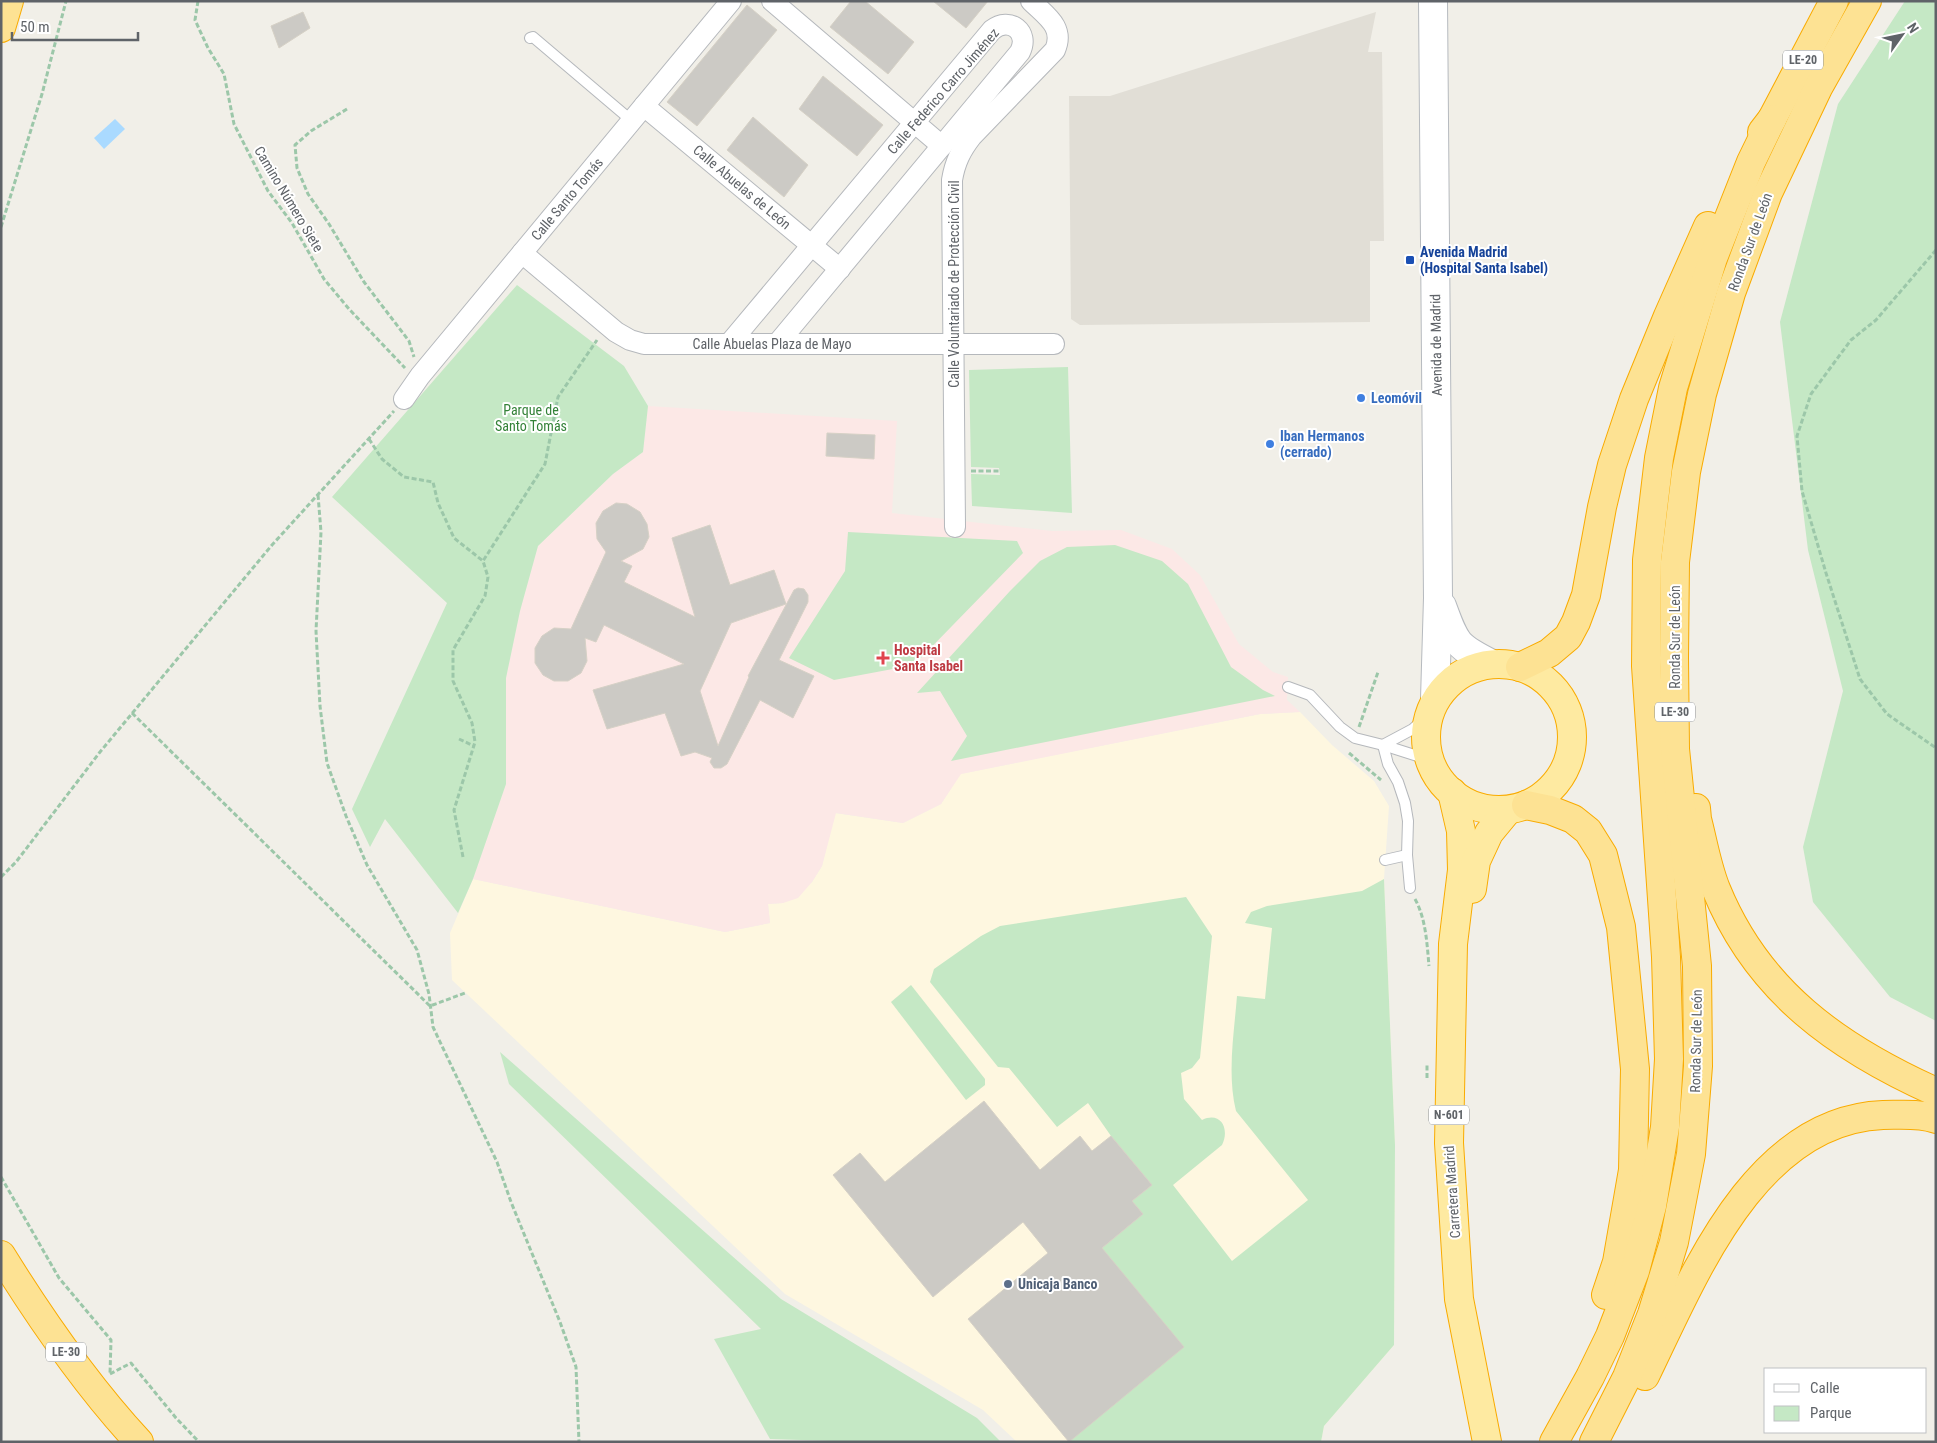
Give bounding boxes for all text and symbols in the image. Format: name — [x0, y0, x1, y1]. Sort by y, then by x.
scale bar — [12, 10, 139, 42]
north arrow — [1877, 10, 1927, 60]
text: 50 m — [20, 18, 50, 36]
text: N — [1904, 20, 1922, 36]
street label: Calle Federico Carro Jiménez — [884, 25, 1002, 157]
road number: LE-20 — [1783, 50, 1823, 70]
street label: Calle Abuelas de León — [690, 142, 794, 232]
street label: Camino Número Siete — [251, 143, 327, 255]
street label: Calle Santo Tomás — [528, 154, 606, 244]
street label: Calle Voluntariado de Protección Civil — [946, 180, 962, 388]
street label: Ronda Sur de León — [1725, 191, 1775, 293]
place label: Avenida Madrid (Hospital Santa Isabel) — [1420, 244, 1548, 277]
marker: Avenida Madrid (Hospital Santa Isabel) — [1404, 254, 1416, 266]
street label: Avenida de Madrid — [1427, 294, 1445, 396]
street label: Calle Abuelas Plaza de Mayo — [692, 336, 852, 352]
place label: Leomóvil — [1371, 390, 1422, 406]
marker: Leomóvil — [1355, 392, 1367, 404]
park label: Parque de Santo Tomás — [495, 402, 567, 434]
place label: Iban Hermanos (cerrado) — [1280, 428, 1365, 461]
marker: Iban Hermanos (cerrado) — [1264, 438, 1276, 450]
street label: Ronda Sur de León — [1667, 585, 1683, 689]
place label: Hospital Santa Isabel — [894, 642, 963, 674]
marker: Hospital Santa Isabel — [876, 651, 890, 665]
road number: LE-30 — [1655, 702, 1695, 722]
street label: Ronda Sur de León — [1687, 989, 1705, 1093]
road number: N-601 — [1429, 1106, 1469, 1124]
street label: Carretera Madrid — [1441, 1145, 1463, 1239]
place label: Unicaja Banco — [1018, 1276, 1097, 1292]
marker: Unicaja Banco — [1002, 1278, 1014, 1290]
road number: LE-30 — [46, 1342, 86, 1361]
legend — [1764, 1368, 1927, 1433]
text: Calle — [1810, 1379, 1840, 1397]
text: Parque — [1810, 1404, 1852, 1422]

